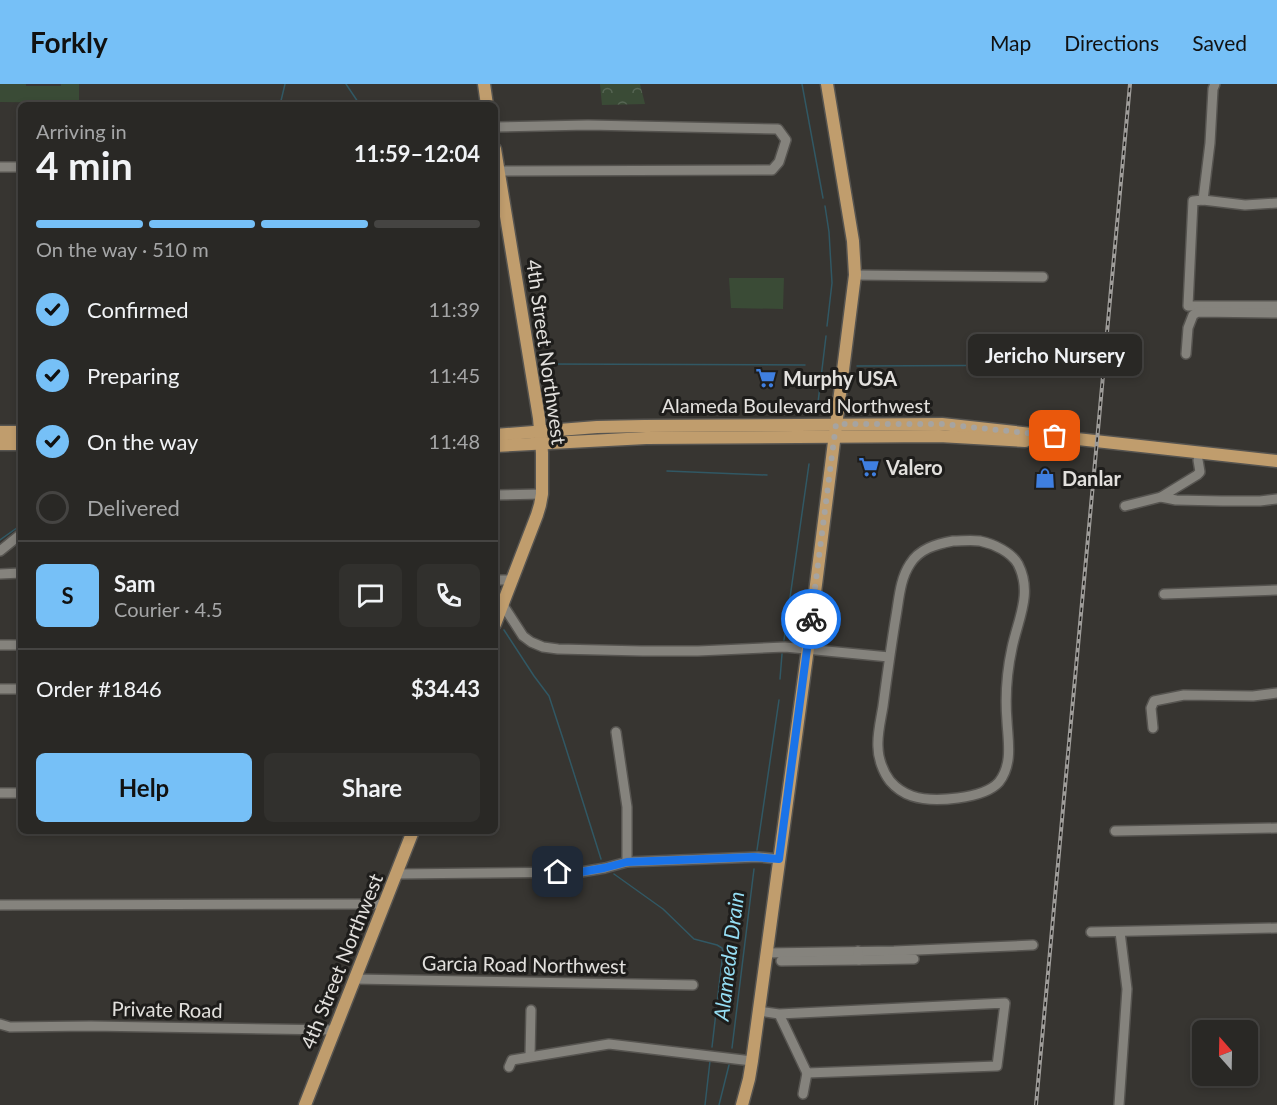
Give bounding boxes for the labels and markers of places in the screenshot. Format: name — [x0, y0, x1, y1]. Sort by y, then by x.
callout: Jericho Nursery — [968, 334, 1142, 376]
supermarket icon: Murphy USA — [754, 366, 778, 390]
place label: Murphy USA — [783, 366, 897, 390]
pin — [1029, 410, 1080, 461]
supermarket icon: Valero — [857, 455, 881, 479]
place label: Valero — [885, 455, 943, 479]
shop icon: Danlar — [1033, 466, 1057, 490]
place label: Danlar — [1062, 466, 1122, 490]
pin — [532, 846, 583, 897]

